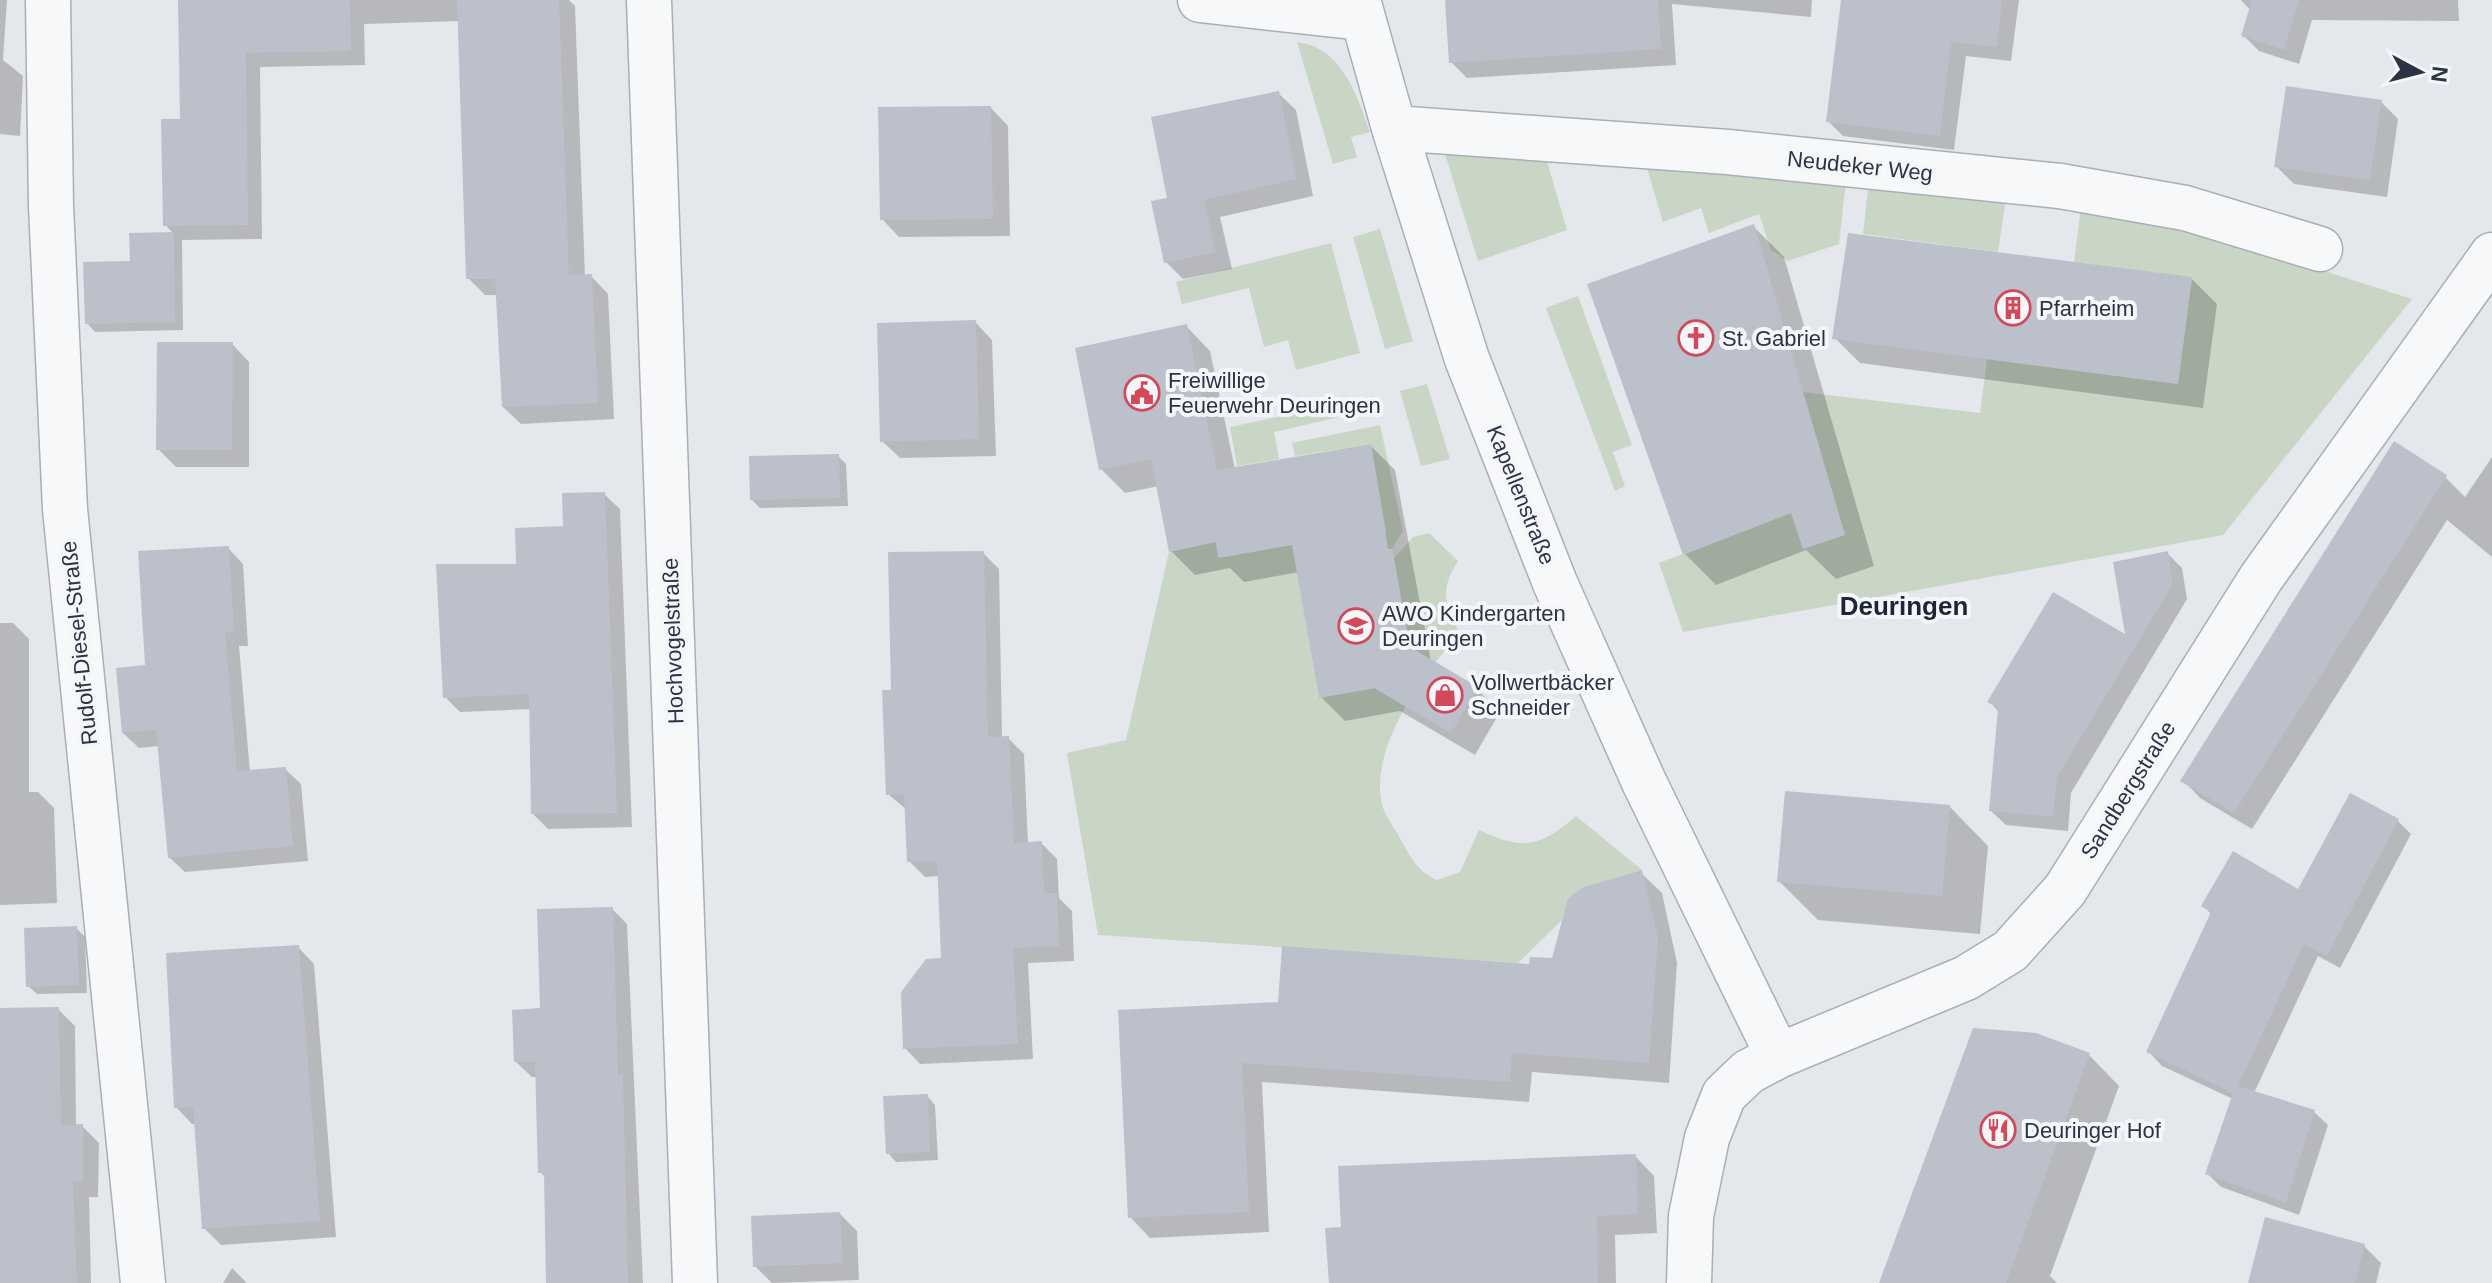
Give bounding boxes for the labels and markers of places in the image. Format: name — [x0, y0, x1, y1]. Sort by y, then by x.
building icon: Pfarrheim — [1994, 289, 2032, 327]
place label: Pfarrheim — [2039, 296, 2134, 321]
church icon: St. Gabriel — [1677, 319, 1715, 357]
place label: St. Gabriel — [1722, 326, 1826, 351]
place label: Freiwillige Feuerwehr Deuringen — [1168, 368, 1381, 418]
public building icon: Freiwillige Feuerwehr Deuringen — [1123, 374, 1161, 412]
place label: AWO Kindergarten Deuringen — [1382, 601, 1566, 651]
school or university icon: AWO Kindergarten Deuringen — [1337, 607, 1375, 645]
place label: Vollwertbäcker Schneider — [1471, 670, 1614, 720]
shop icon: Vollwertbäcker Schneider — [1426, 676, 1464, 714]
restaurant icon: Deuringer Hof — [1979, 1111, 2017, 1149]
place label: Deuringer Hof — [2024, 1118, 2162, 1143]

